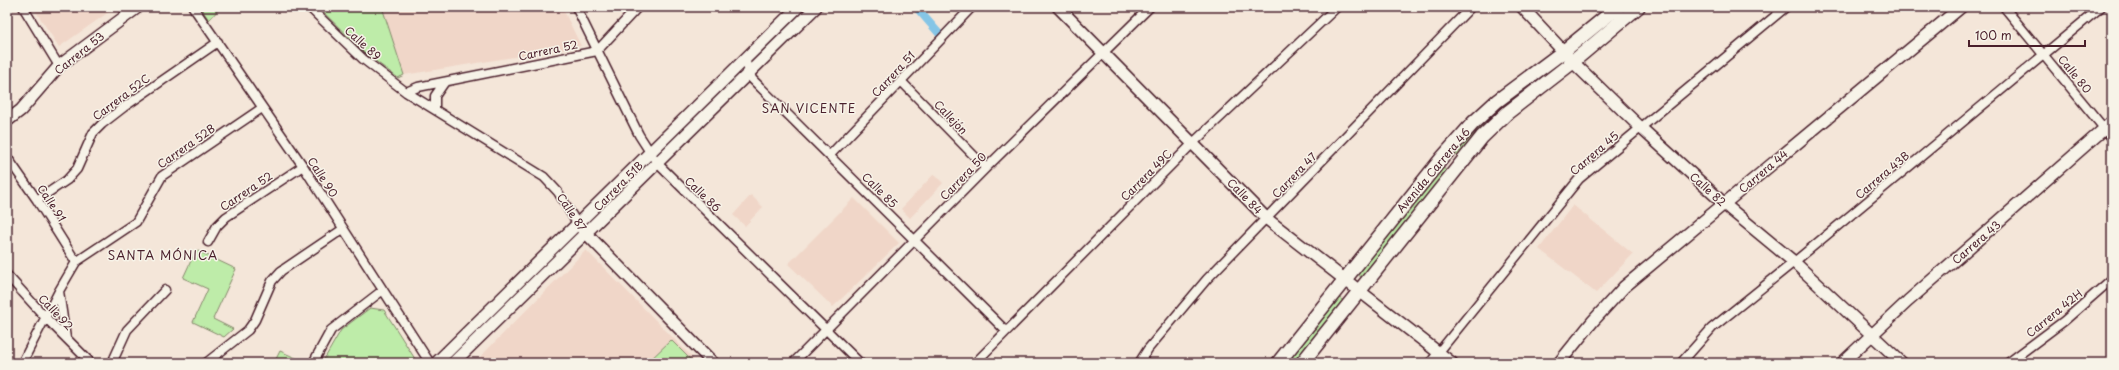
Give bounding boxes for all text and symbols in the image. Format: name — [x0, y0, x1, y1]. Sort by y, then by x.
street label: Calle 89 — [341, 22, 385, 64]
scale bar — [1969, 22, 2085, 48]
text: 100 m — [1975, 26, 2012, 44]
street label: Carrera 53 — [50, 28, 108, 78]
street label: Carrera 52 — [517, 35, 579, 65]
street label: Carrera 51 — [867, 47, 919, 101]
street label: Calle 80 — [2054, 51, 2096, 97]
street label: Carrera 52C — [89, 70, 153, 124]
street label: Callejón — [930, 96, 972, 138]
district label: SAN VICENTE — [762, 99, 856, 117]
street label: Carrera 52B — [154, 120, 218, 172]
street label: Avenida Carrera 46 — [1392, 124, 1474, 216]
street label: Carrera 45 — [1566, 127, 1622, 179]
street label: Carrera 49C — [1116, 145, 1176, 205]
street label: Carrera 44 — [1735, 145, 1791, 197]
street label: Carrera 43B — [1851, 147, 1913, 203]
street label: Carrera 50 — [936, 148, 990, 204]
street label: Carrera 47 — [1268, 148, 1320, 202]
street label: Calle 90 — [304, 154, 342, 200]
street label: Carrera 51B — [589, 157, 647, 215]
street label: Carrera 52 — [216, 167, 276, 215]
street label: Calle 85 — [858, 168, 902, 212]
street label: Calle 82 — [1686, 168, 1730, 210]
street label: Calle 86 — [681, 172, 725, 216]
street label: Calle 84 — [1223, 174, 1267, 218]
street label: Calle 91 — [34, 181, 71, 225]
street label: Calle 87 — [553, 189, 591, 235]
street label: Carrera 43 — [1948, 216, 2004, 268]
district label: SANTA MÓNICA — [108, 246, 218, 264]
street label: Carrera 42H — [2022, 285, 2086, 341]
street label: Calle 92 — [35, 290, 78, 334]

